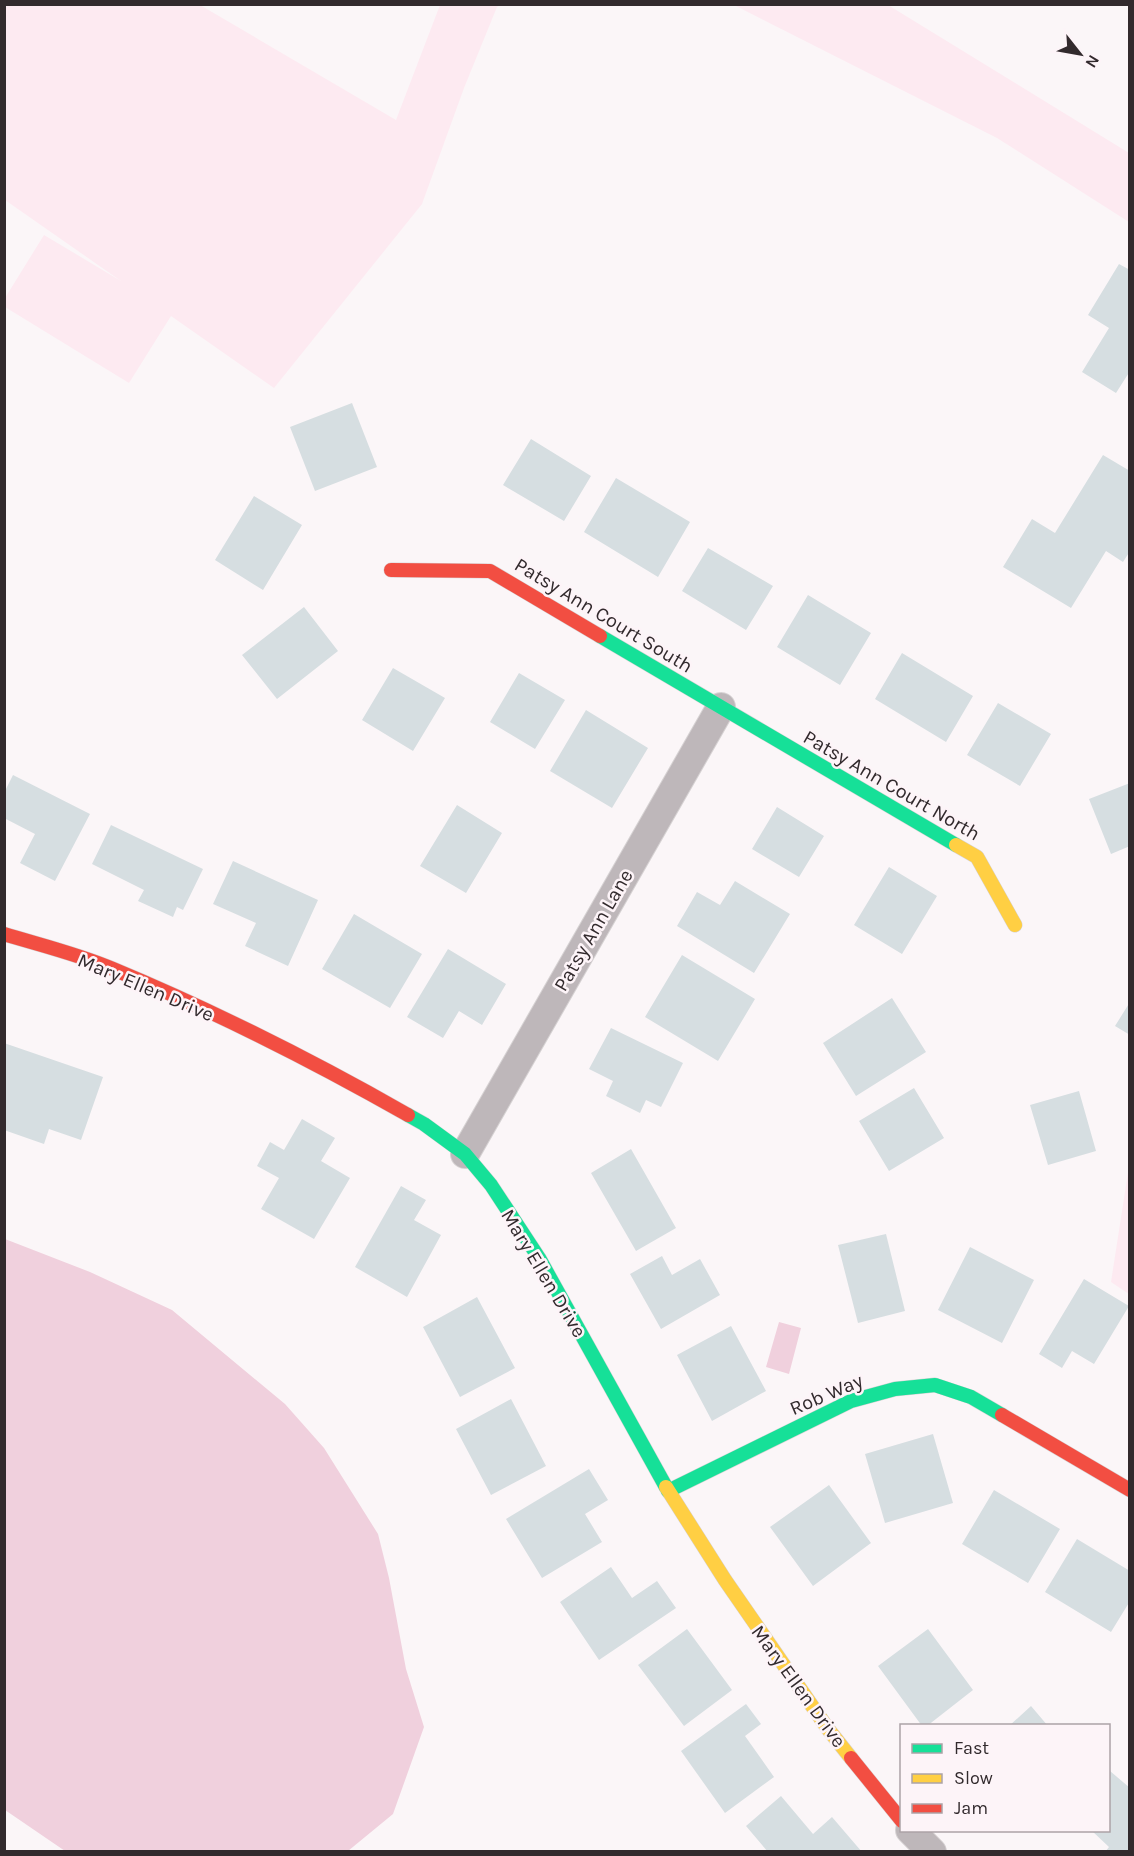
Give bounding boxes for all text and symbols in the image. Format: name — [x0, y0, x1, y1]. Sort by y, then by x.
north arrow — [1050, 24, 1110, 84]
text: N — [1081, 52, 1104, 71]
street label: Patsy Ann Court South — [511, 553, 697, 678]
street label: Patsy Ann Court North — [799, 725, 984, 845]
street label: Patsy Ann Lane — [549, 865, 638, 995]
street label: Mary Ellen Drive — [74, 948, 217, 1026]
street label: Mary Ellen Drive — [496, 1205, 591, 1342]
street label: Rob Way — [786, 1369, 866, 1420]
street label: Mary Ellen Drive — [747, 1621, 851, 1752]
legend — [900, 1724, 1110, 1832]
text: Fast — [954, 1737, 989, 1759]
text: Slow — [954, 1767, 993, 1789]
text: Jam — [954, 1797, 988, 1819]

